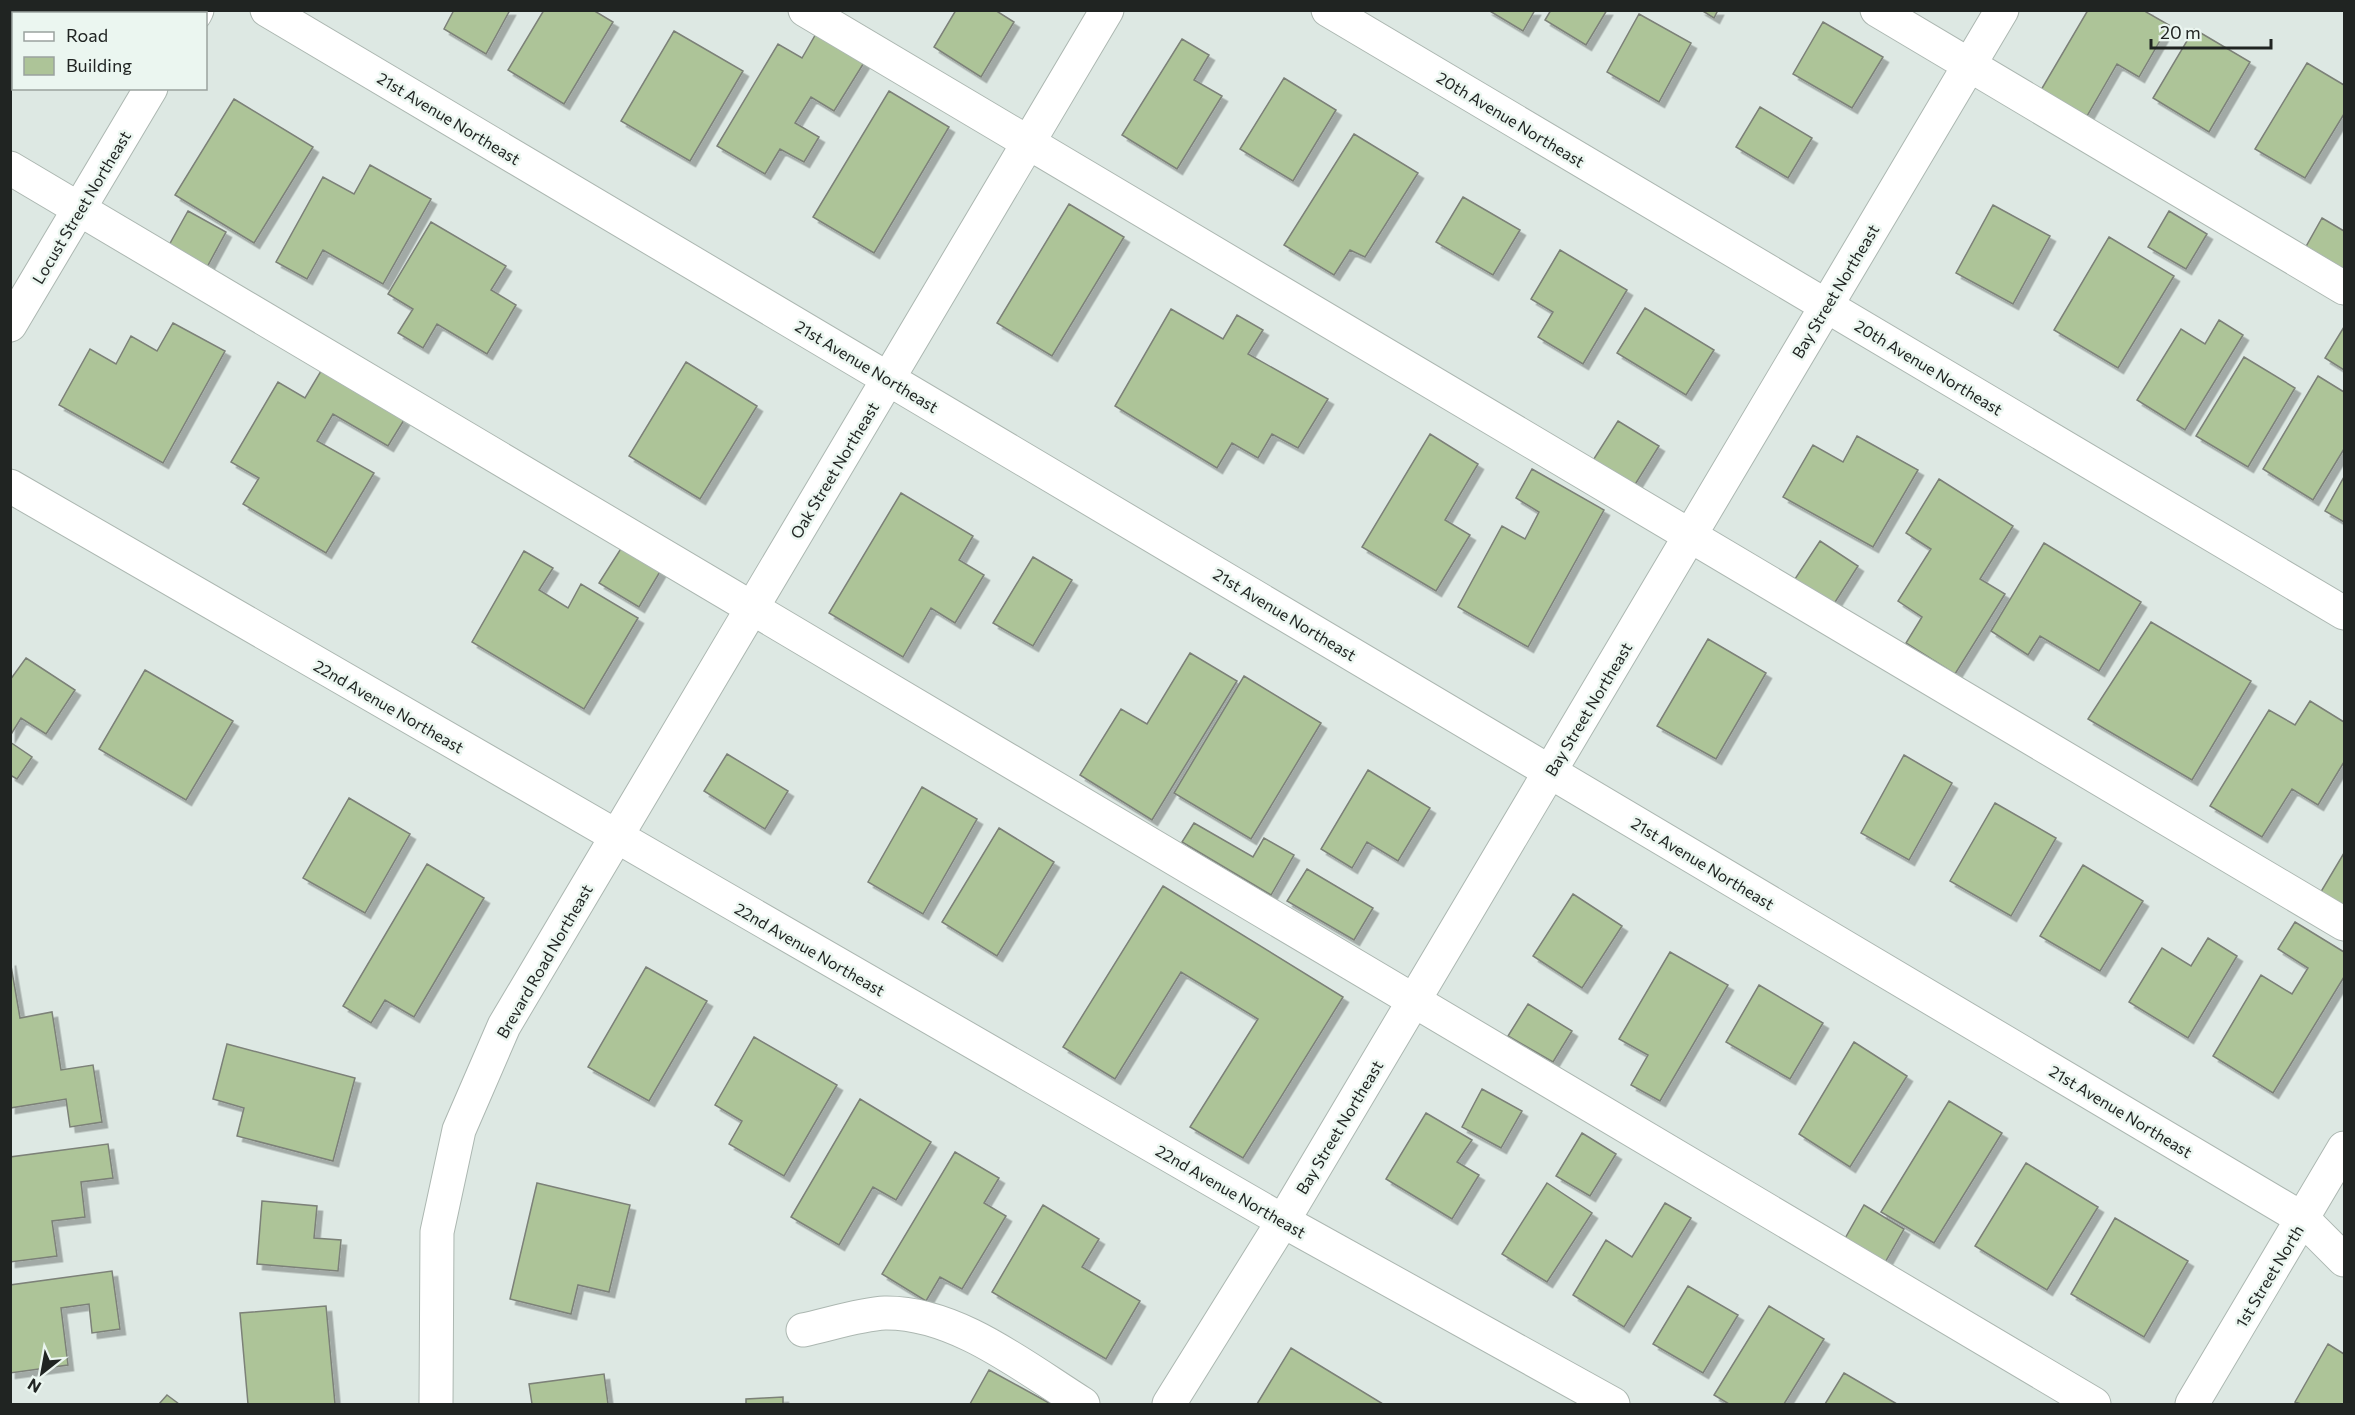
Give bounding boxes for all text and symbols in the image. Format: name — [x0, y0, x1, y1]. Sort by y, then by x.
legend — [12, 12, 207, 90]
scale bar — [2151, 12, 2271, 50]
text: 20 m — [2160, 21, 2201, 43]
text: Road — [66, 24, 108, 46]
text: Building — [66, 54, 132, 76]
street label: 20th Avenue Northeast — [1434, 67, 1589, 171]
street label: 21st Avenue Northeast — [374, 68, 524, 168]
street label: Locust Street Northeast — [28, 127, 134, 287]
street label: Bay Street Northeast — [1788, 220, 1883, 361]
street label: 20th Avenue Northeast — [1852, 315, 2007, 419]
street label: 21st Avenue Northeast — [792, 316, 942, 416]
street label: Oak Street Northeast — [786, 398, 882, 542]
street label: 21st Avenue Northeast — [1210, 564, 1360, 664]
street label: Bay Street Northeast — [1541, 638, 1636, 779]
street label: 22nd Avenue Northeast — [311, 655, 468, 757]
street label: 21st Avenue Northeast — [1628, 813, 1778, 913]
street label: Brevard Road Northeast — [492, 880, 596, 1041]
street label: 22nd Avenue Northeast — [732, 898, 889, 1000]
street label: Bay Street Northeast — [1292, 1056, 1387, 1197]
street label: 21st Avenue Northeast — [2046, 1061, 2196, 1161]
street label: 22nd Avenue Northeast — [1153, 1140, 1310, 1242]
street label: 1st Street North — [2231, 1222, 2307, 1330]
north arrow — [12, 1343, 72, 1403]
text: N — [24, 1375, 44, 1398]

